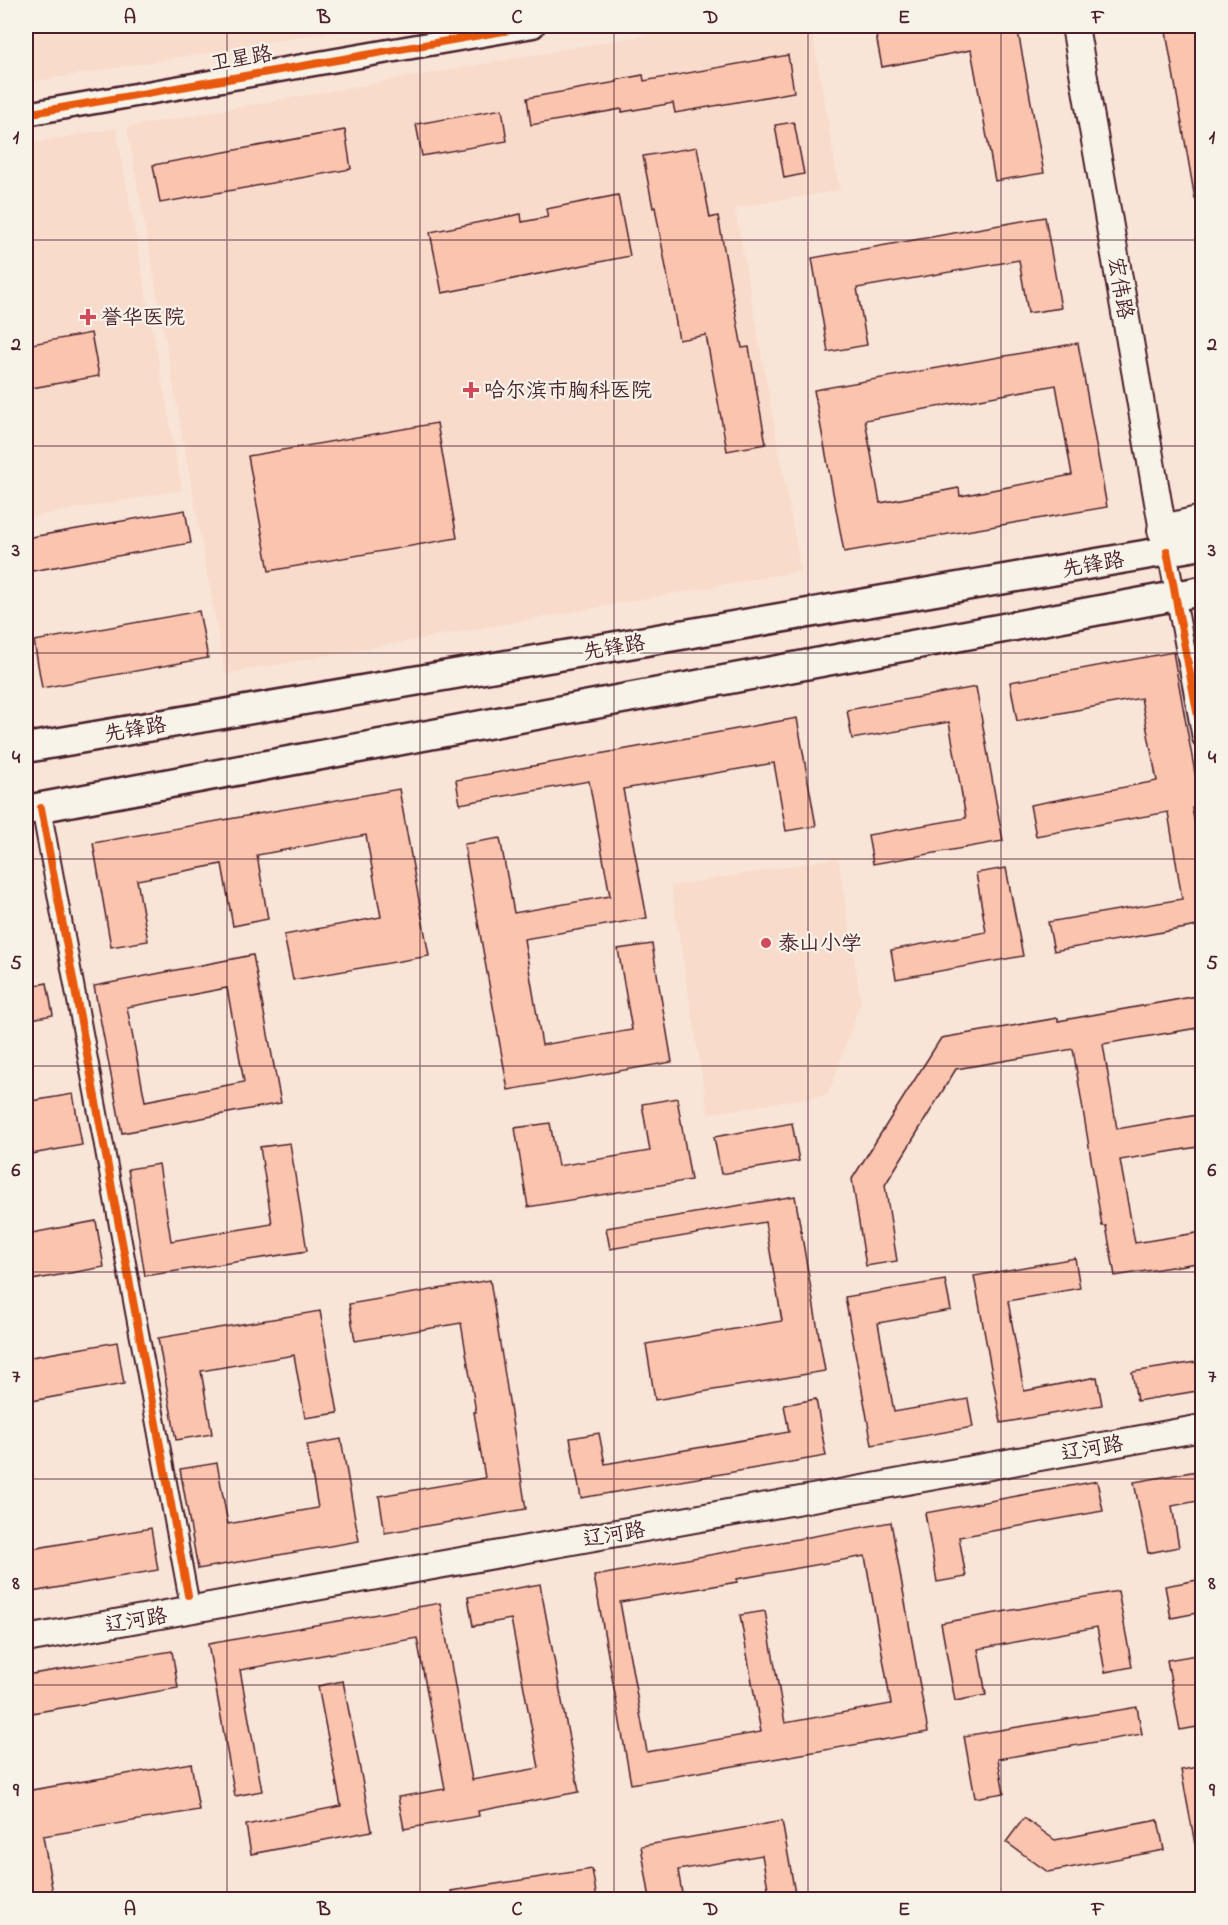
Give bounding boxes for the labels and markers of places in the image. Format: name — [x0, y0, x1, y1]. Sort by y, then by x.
place label: 誉华医院 — [101, 304, 185, 334]
marker: 誉华医院 — [79, 308, 97, 326]
place label: 哈尔滨市胸科医院 — [484, 377, 652, 407]
marker: 哈尔滨市胸科医院 — [462, 381, 480, 399]
place label: 泰山小学 — [778, 930, 862, 960]
marker: 泰山小学 — [759, 936, 773, 950]

